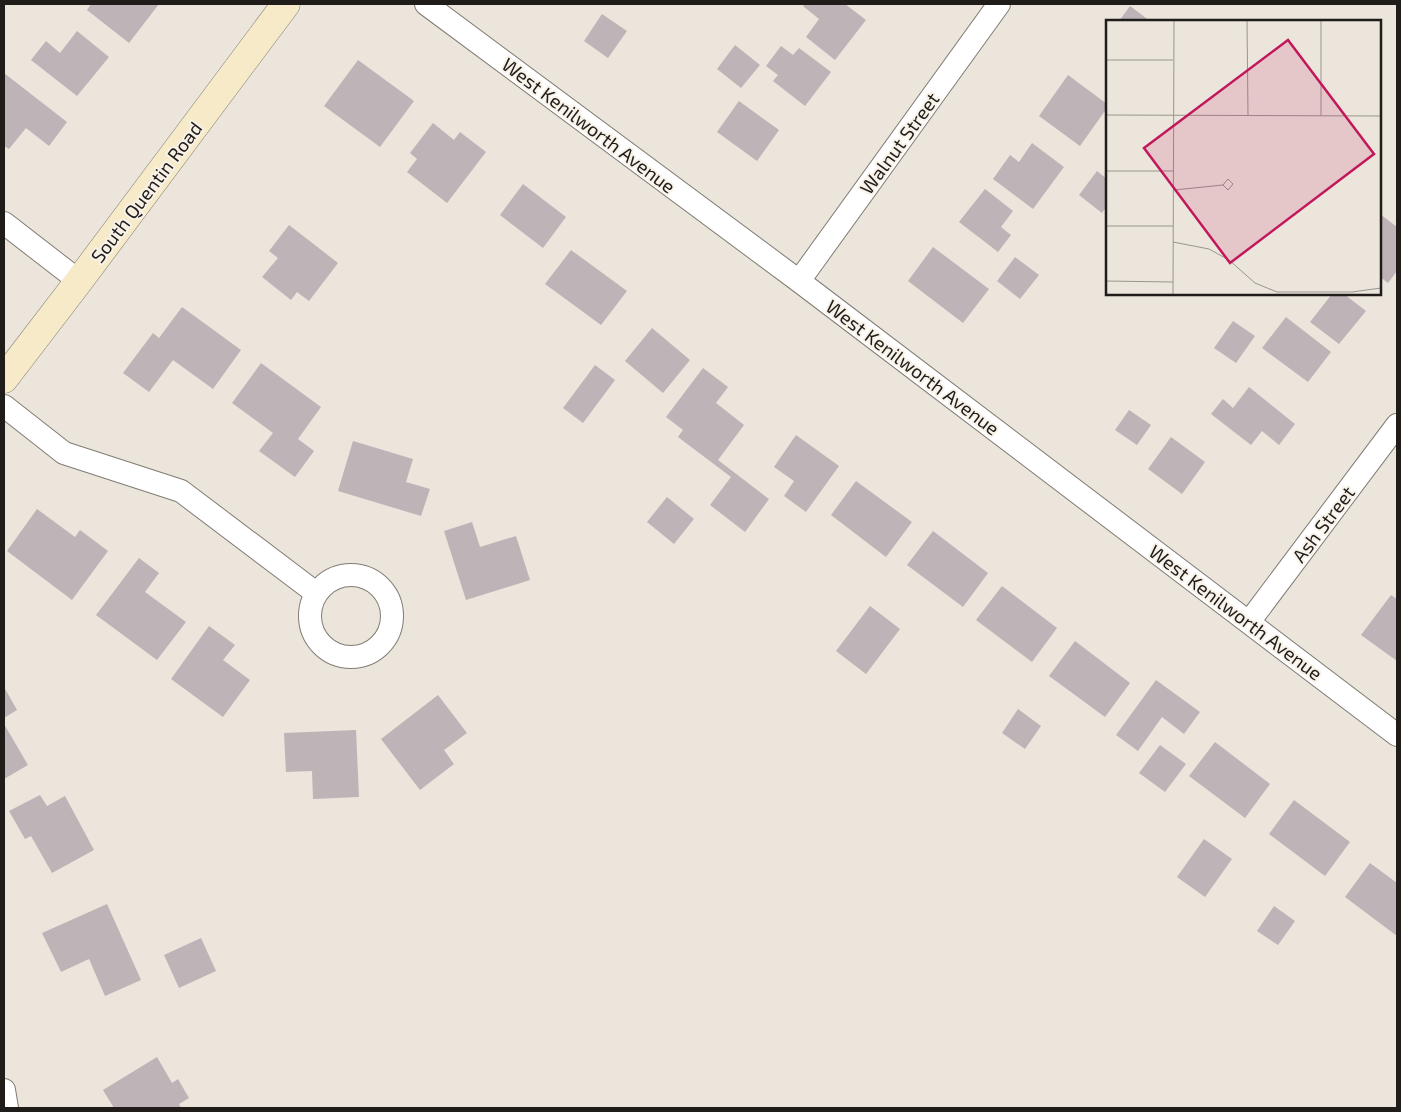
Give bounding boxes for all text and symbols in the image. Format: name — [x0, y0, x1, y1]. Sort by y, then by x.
inset map — [1106, 20, 1381, 295]
street label: West Kenilworth Avenue — [498, 52, 680, 198]
street label: Walnut Street — [854, 88, 944, 198]
street label: South Quentin Road — [85, 117, 207, 267]
street label: West Kenilworth Avenue — [822, 294, 1004, 440]
street label: Ash Street — [1287, 481, 1359, 567]
street label: West Kenilworth Avenue — [1145, 539, 1327, 685]

